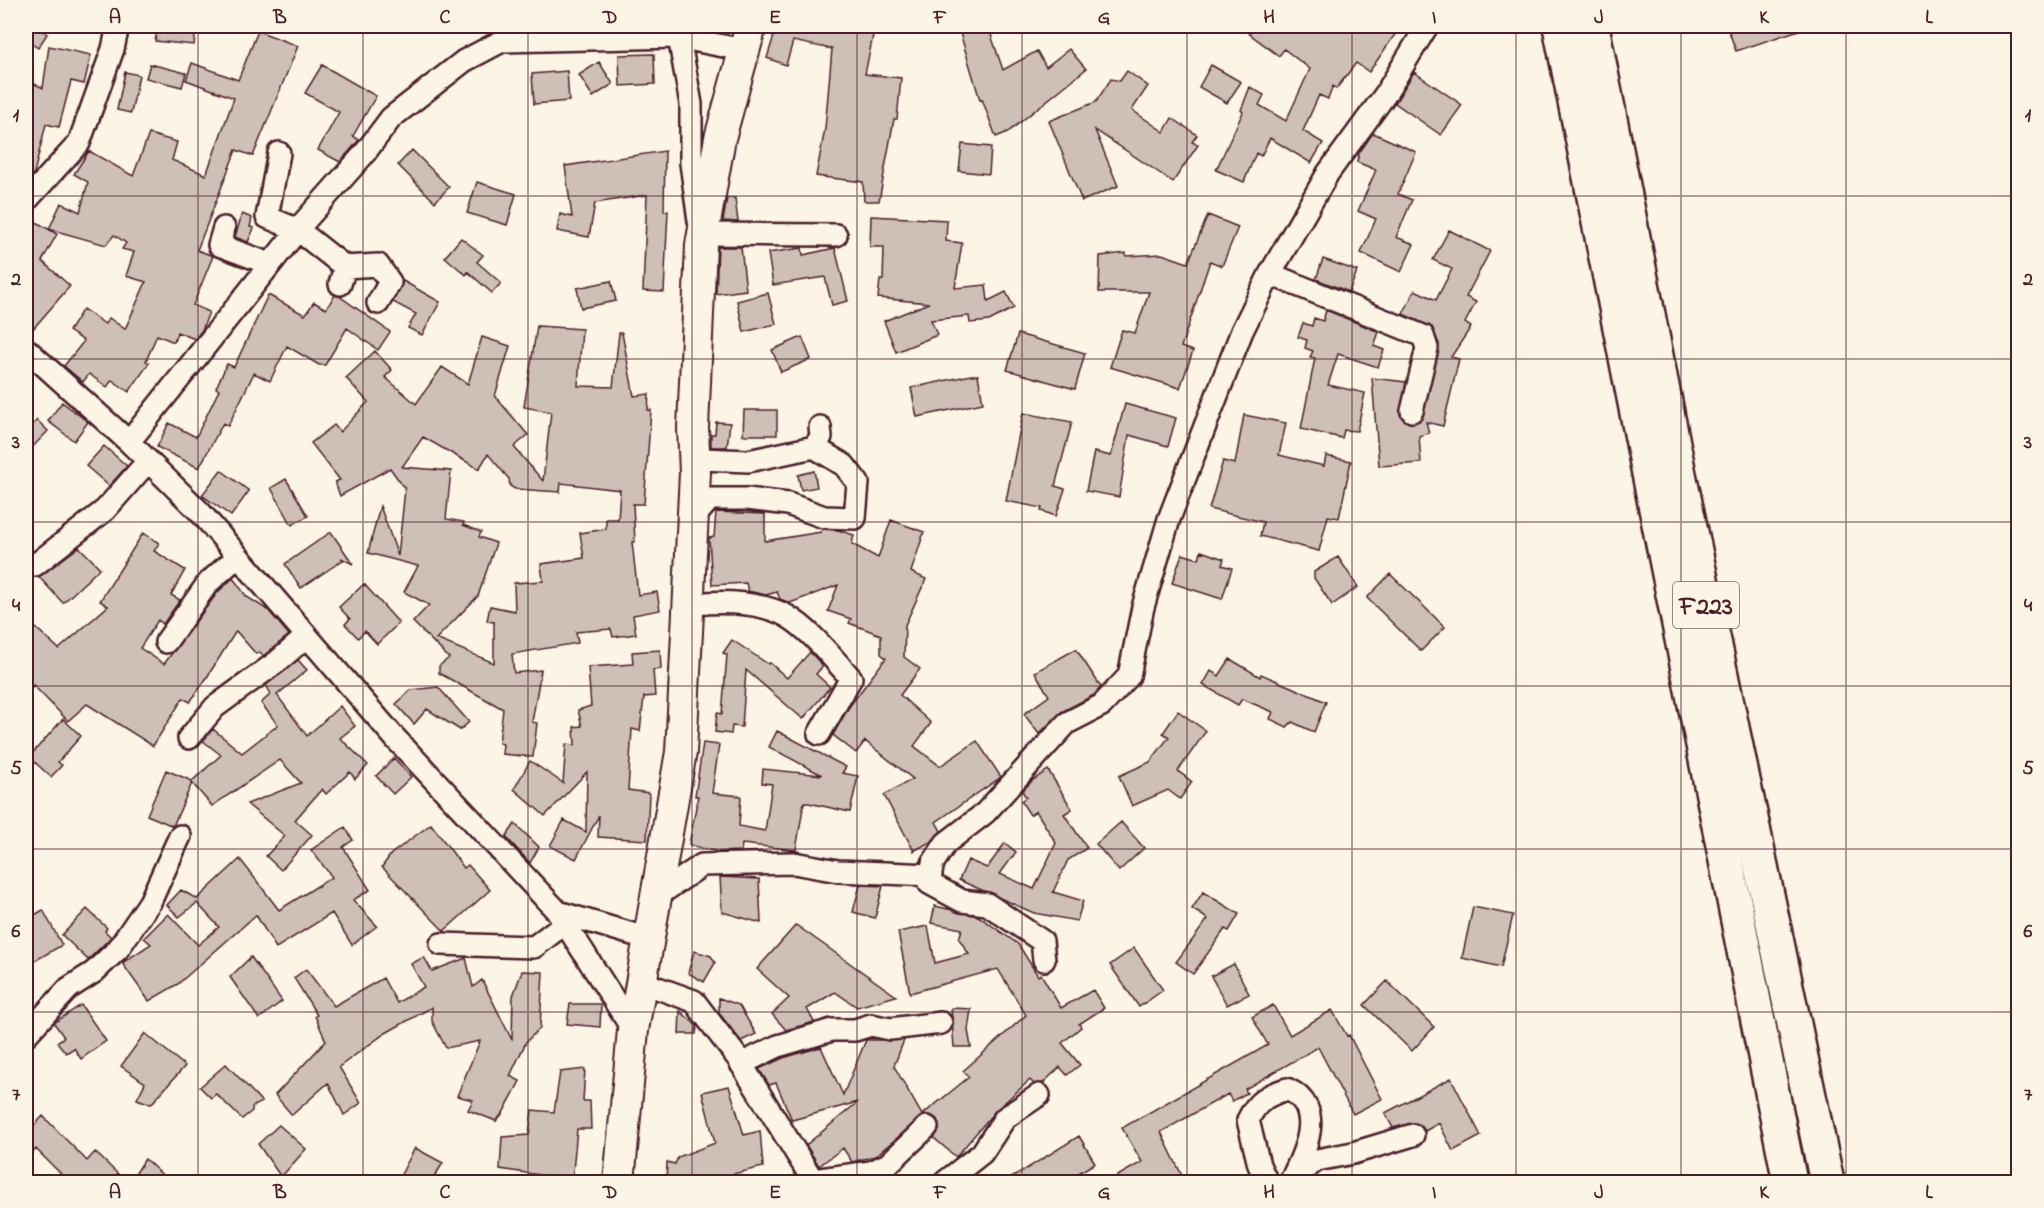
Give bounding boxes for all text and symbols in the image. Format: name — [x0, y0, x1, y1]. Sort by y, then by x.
text: A — [109, 4, 121, 33]
text: B — [272, 4, 287, 33]
text: C — [440, 4, 451, 33]
text: D — [602, 4, 617, 33]
text: E — [769, 4, 781, 33]
text: F — [933, 4, 947, 33]
text: G — [1098, 4, 1111, 33]
text: H — [1263, 4, 1275, 33]
text: I — [1432, 4, 1437, 33]
text: J — [1594, 4, 1604, 33]
text: K — [1759, 4, 1770, 33]
text: L — [1925, 4, 1933, 33]
text: 1 — [13, 102, 20, 131]
text: 1 — [2025, 102, 2032, 131]
text: 2 — [10, 266, 21, 295]
text: 2 — [2022, 266, 2033, 295]
text: 3 — [11, 429, 20, 458]
text: 3 — [2023, 429, 2032, 458]
road number: F223 — [1673, 582, 1739, 628]
text: 4 — [12, 592, 21, 621]
text: 4 — [2024, 592, 2033, 621]
text: 5 — [10, 755, 22, 784]
text: 5 — [2022, 755, 2034, 784]
text: 6 — [12, 918, 21, 947]
text: 6 — [2024, 918, 2033, 947]
text: 7 — [12, 1081, 21, 1110]
text: 7 — [2024, 1081, 2033, 1110]
text: A — [109, 1179, 121, 1208]
text: B — [272, 1179, 287, 1208]
text: C — [440, 1179, 451, 1208]
text: D — [602, 1179, 617, 1208]
text: E — [769, 1179, 781, 1208]
text: F — [933, 1179, 947, 1208]
text: G — [1098, 1179, 1111, 1208]
text: H — [1263, 1179, 1275, 1208]
text: I — [1432, 1179, 1437, 1208]
text: J — [1594, 1179, 1604, 1208]
text: K — [1759, 1179, 1770, 1208]
text: L — [1925, 1179, 1933, 1208]

